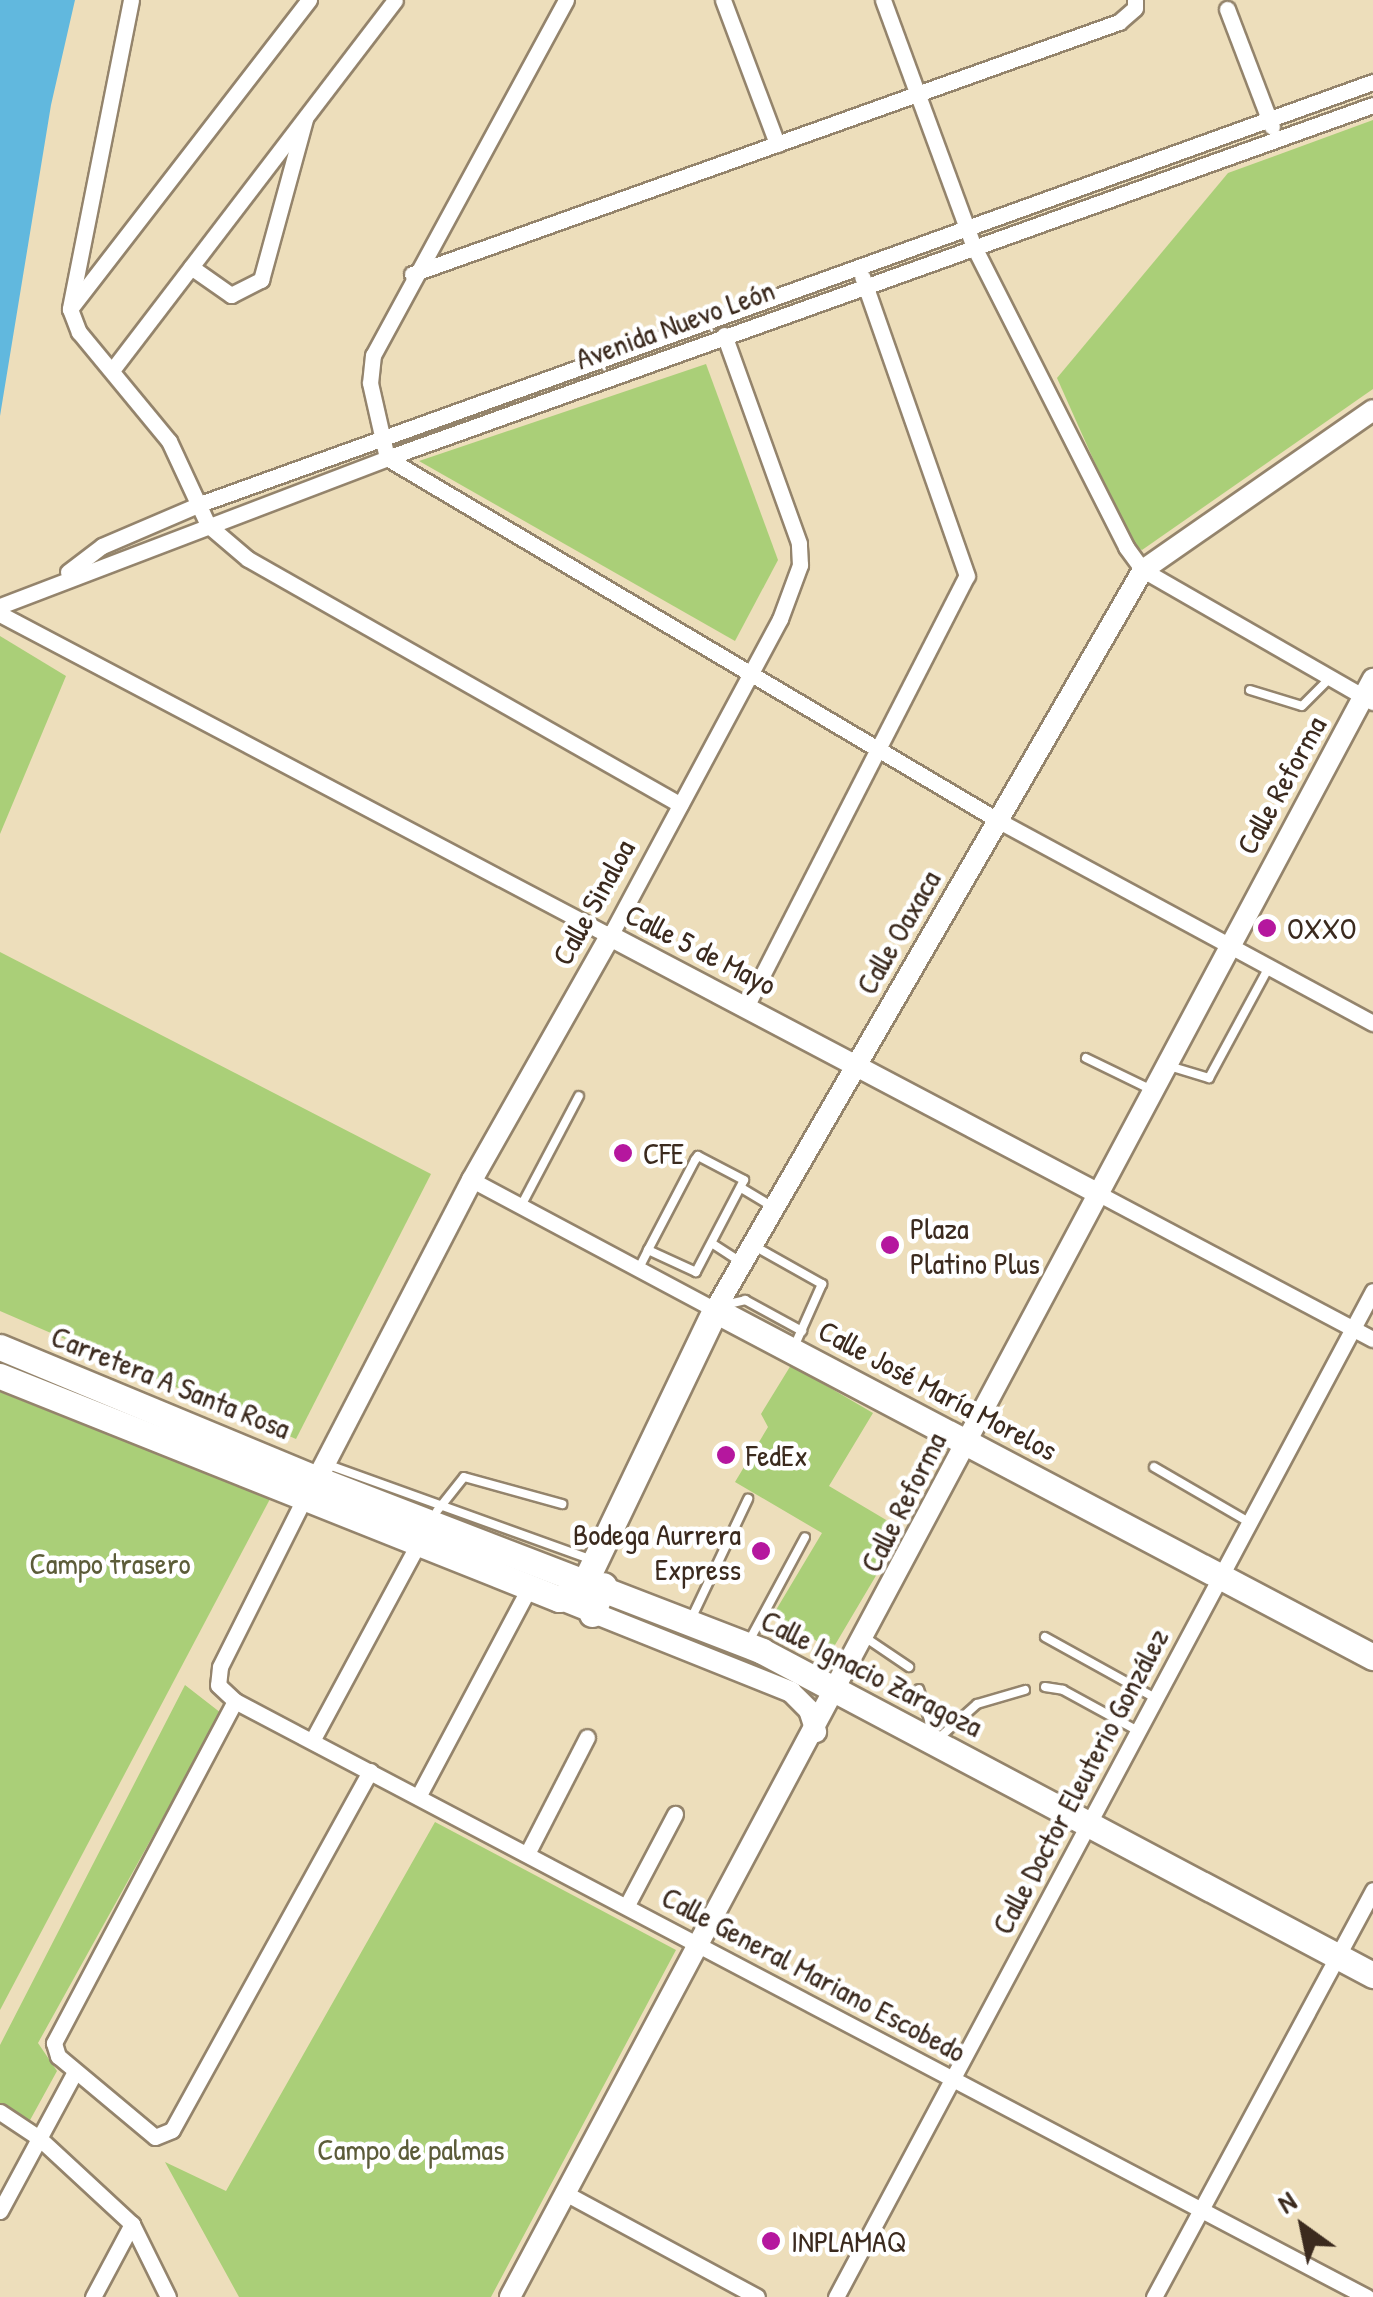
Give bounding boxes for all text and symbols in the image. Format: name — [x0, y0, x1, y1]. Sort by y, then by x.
street label: Avenida Nuevo León — [571, 271, 779, 377]
street label: Calle Reforma — [1228, 710, 1334, 860]
street label: Calle Sinaloa — [544, 833, 642, 971]
street label: Calle Oaxaca — [848, 864, 948, 1000]
street label: Calle 5 de Mayo — [620, 896, 782, 1002]
place label: OXXO — [1287, 910, 1356, 946]
marker: OXXO — [1256, 917, 1278, 939]
place label: CFE — [643, 1135, 684, 1171]
marker: CFE — [612, 1142, 634, 1164]
place label: Plaza Platino Plus — [910, 1210, 1040, 1280]
marker: Plaza Platino Plus — [879, 1234, 901, 1256]
street label: Calle José María Morelos — [812, 1312, 1064, 1468]
street label: Carretera A Santa Rosa — [46, 1318, 296, 1446]
street label: Calle Reforma — [852, 1426, 954, 1578]
place label: FedEx — [746, 1437, 808, 1473]
marker: FedEx — [715, 1444, 737, 1466]
place label: Bodega Aurrera Express — [573, 1516, 741, 1586]
marker: Bodega Aurrera Express — [750, 1540, 772, 1562]
park label: Campo trasero — [29, 1545, 191, 1581]
street label: Calle Ignacio Zaragoza — [755, 1602, 989, 1744]
street label: Calle Doctor Eleuterio González — [984, 1622, 1176, 1940]
street label: Calle General Mariano Escobedo — [656, 1879, 972, 2069]
park label: Campo de palmas — [317, 2131, 505, 2167]
north arrow — [1253, 2177, 1353, 2277]
text: N — [1270, 2182, 1303, 2222]
place label: INPLAMAQ — [791, 2223, 906, 2259]
marker: INPLAMAQ — [760, 2230, 782, 2252]

